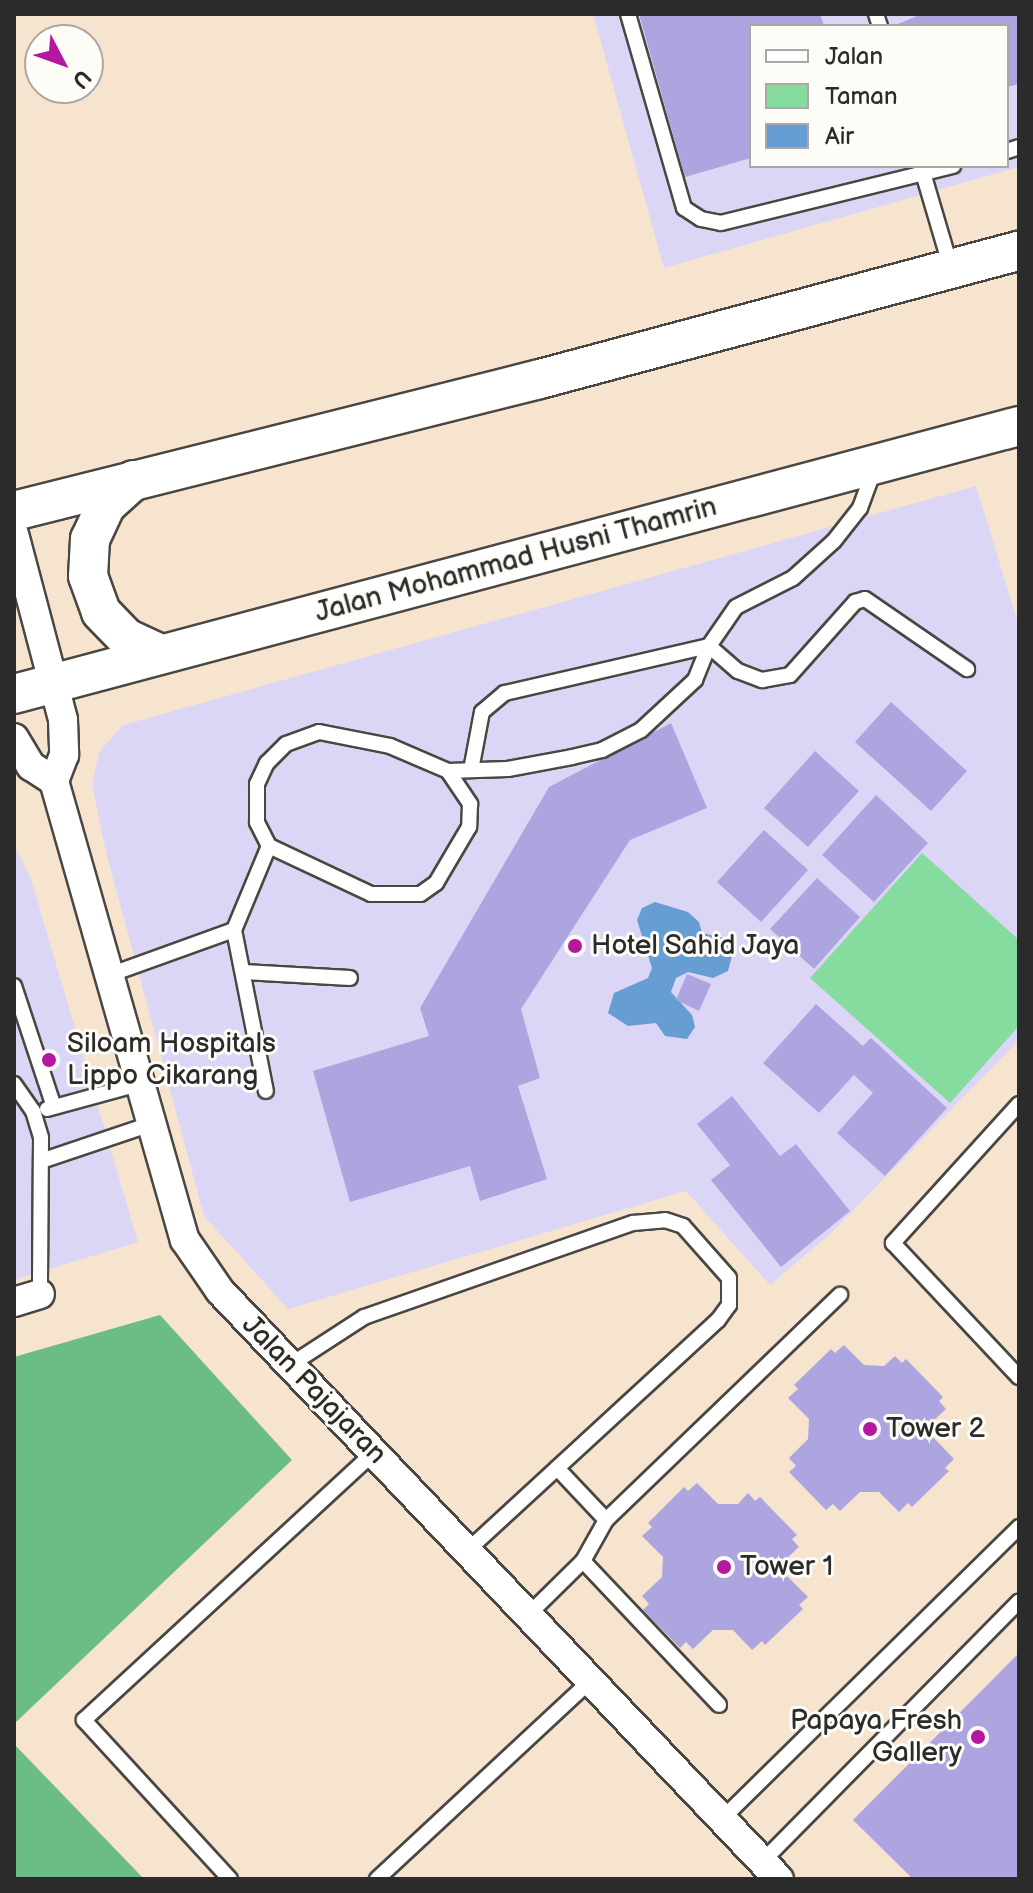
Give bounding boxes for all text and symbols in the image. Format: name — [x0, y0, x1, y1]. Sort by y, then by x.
north arrow — [24, 24, 104, 104]
legend — [749, 24, 1009, 168]
text: Jalan — [825, 42, 883, 71]
text: U — [66, 64, 96, 94]
text: Taman — [825, 82, 897, 111]
text: Air — [825, 122, 854, 151]
street label: Jalan Mohammad Husni Thamrin — [311, 490, 721, 630]
place label: Hotel Sahid Jaya — [591, 929, 801, 963]
marker: Hotel Sahid Jaya — [566, 937, 584, 955]
place label: Siloam Hospitals Lippo Cikarang — [67, 1027, 276, 1093]
marker: Siloam Hospitals Lippo Cikarang — [38, 1049, 60, 1071]
street label: Jalan Pajajaran — [235, 1309, 393, 1471]
place label: Tower 2 — [886, 1412, 985, 1446]
marker: Tower 2 — [861, 1420, 879, 1438]
place label: Tower 1 — [740, 1550, 833, 1584]
marker: Tower 1 — [715, 1558, 733, 1576]
place label: Papaya Fresh Gallery — [790, 1704, 962, 1770]
marker: Papaya Fresh Gallery — [969, 1728, 987, 1746]

